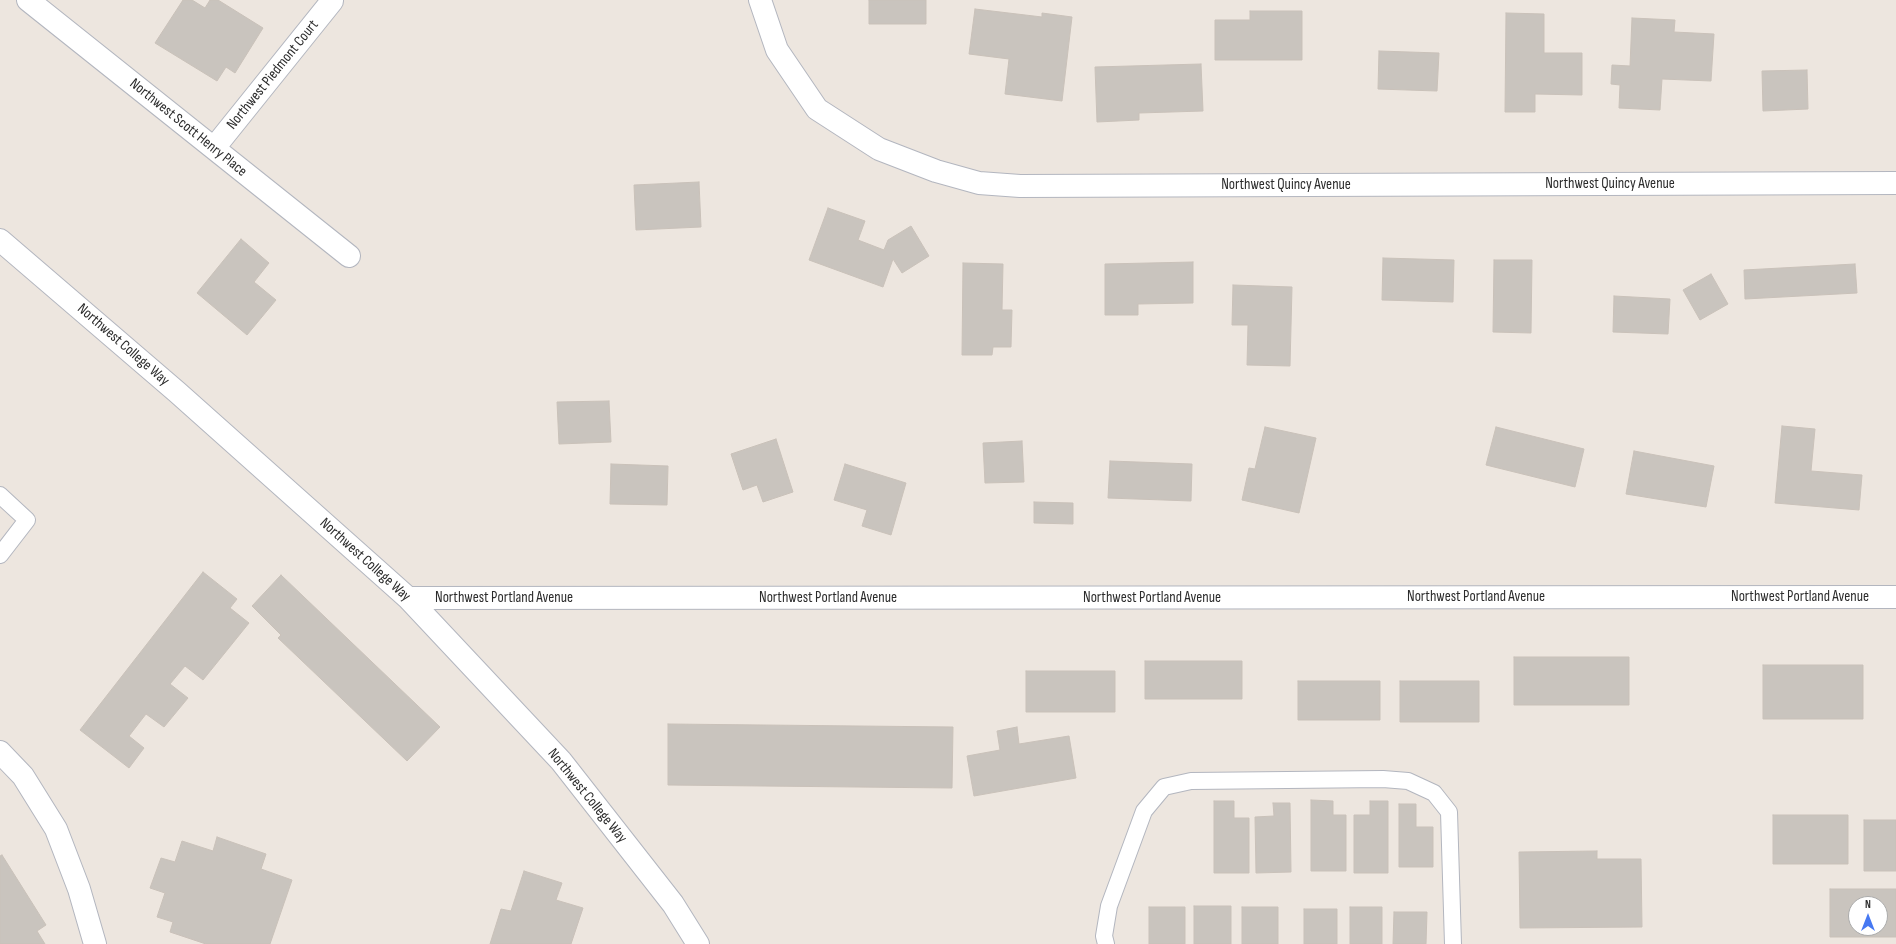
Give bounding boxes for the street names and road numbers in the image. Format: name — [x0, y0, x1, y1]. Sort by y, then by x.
street label: Northwest Piedmont Court — [223, 17, 323, 133]
street label: Northwest Scott Henry Place — [126, 75, 250, 181]
street label: Northwest Quincy Avenue — [1545, 175, 1675, 193]
street label: Northwest Quincy Avenue — [1221, 176, 1351, 194]
street label: Northwest College Way — [73, 300, 173, 390]
street label: Northwest College Way — [316, 514, 414, 606]
street label: Northwest Portland Avenue — [1407, 588, 1545, 606]
street label: Northwest Portland Avenue — [1731, 588, 1869, 606]
street label: Northwest Portland Avenue — [435, 589, 573, 607]
street label: Northwest Portland Avenue — [759, 589, 897, 607]
street label: Northwest Portland Avenue — [1083, 589, 1221, 607]
street label: Northwest College Way — [543, 745, 631, 847]

